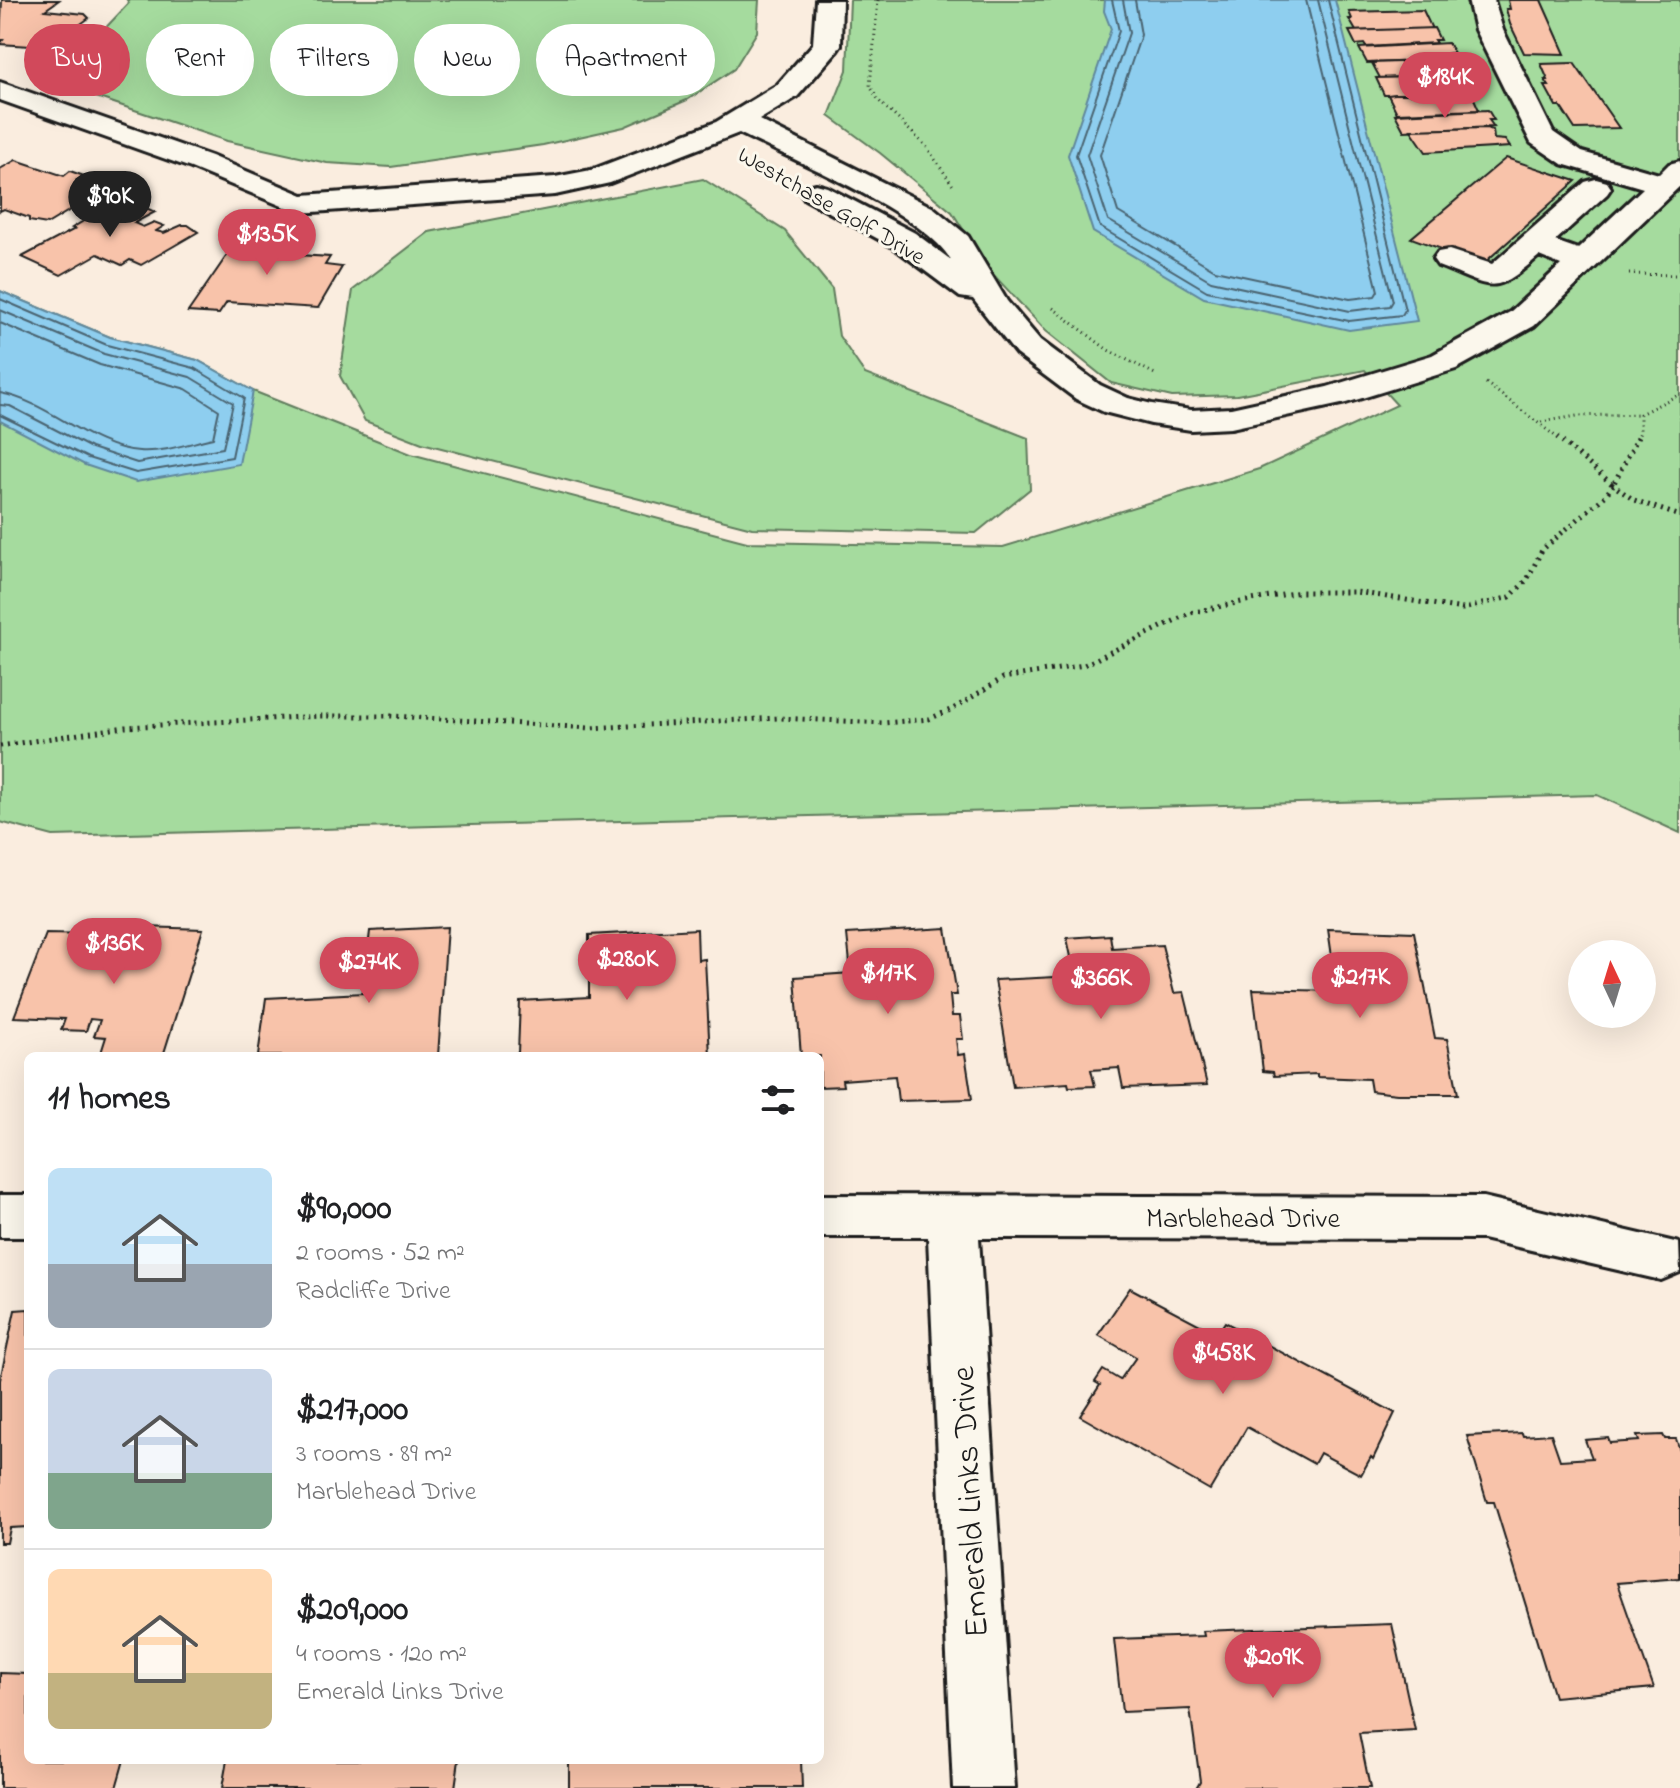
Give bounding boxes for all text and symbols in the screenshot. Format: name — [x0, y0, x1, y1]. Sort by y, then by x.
chip: Buy — [24, 24, 130, 96]
chip: Rent — [146, 24, 254, 96]
chip: Filters — [270, 24, 398, 96]
chip: New — [414, 24, 520, 96]
chip: Apartment — [536, 24, 715, 96]
pin: $184K — [1389, 52, 1501, 120]
text: $184K — [1416, 59, 1474, 97]
street label: Westchase Golf Drive — [730, 139, 931, 275]
pin: $90K — [63, 171, 157, 239]
text: $90K — [86, 178, 134, 216]
pin: $135K — [211, 209, 323, 277]
text: $135K — [236, 216, 298, 254]
pin: $136K — [58, 918, 170, 986]
text: $136K — [85, 925, 143, 963]
pin: $280K — [571, 934, 683, 1002]
pin: $274K — [313, 937, 425, 1005]
north arrow — [1568, 940, 1656, 1028]
map controls — [1568, 940, 1656, 1028]
text: $280K — [596, 941, 658, 979]
text: $274K — [338, 944, 400, 982]
pin: $117K — [832, 948, 944, 1016]
pin: $217K — [1304, 952, 1416, 1020]
pin: $366K — [1045, 953, 1157, 1021]
text: $117K — [860, 955, 916, 993]
text: $217K — [1330, 959, 1390, 997]
text: $366K — [1070, 960, 1132, 998]
text: 11 homes — [48, 1075, 171, 1125]
icon: filters — [756, 1078, 800, 1122]
text: $90,000 — [296, 1185, 391, 1235]
icon: home — [112, 1200, 208, 1296]
street label: Marblehead Drive — [1146, 1200, 1341, 1241]
text: 2 rooms · 52 m² — [296, 1235, 465, 1273]
text: Radcliffe Drive — [296, 1273, 451, 1311]
pin: $458K — [1167, 1328, 1279, 1396]
text: $458K — [1191, 1335, 1255, 1373]
street label: Emerald Links Drive — [940, 1364, 1004, 1639]
text: $217,000 — [296, 1386, 408, 1436]
icon: home — [112, 1401, 208, 1497]
text: 3 rooms · 89 m² — [296, 1436, 452, 1474]
text: Marblehead Drive — [296, 1474, 476, 1512]
text: $209,000 — [296, 1586, 408, 1636]
icon: home — [112, 1601, 208, 1697]
pin: $209K — [1217, 1632, 1329, 1700]
text: 4 rooms · 120 m² — [296, 1636, 467, 1674]
text: $209K — [1243, 1639, 1303, 1677]
text: Emerald Links Drive — [296, 1674, 504, 1712]

